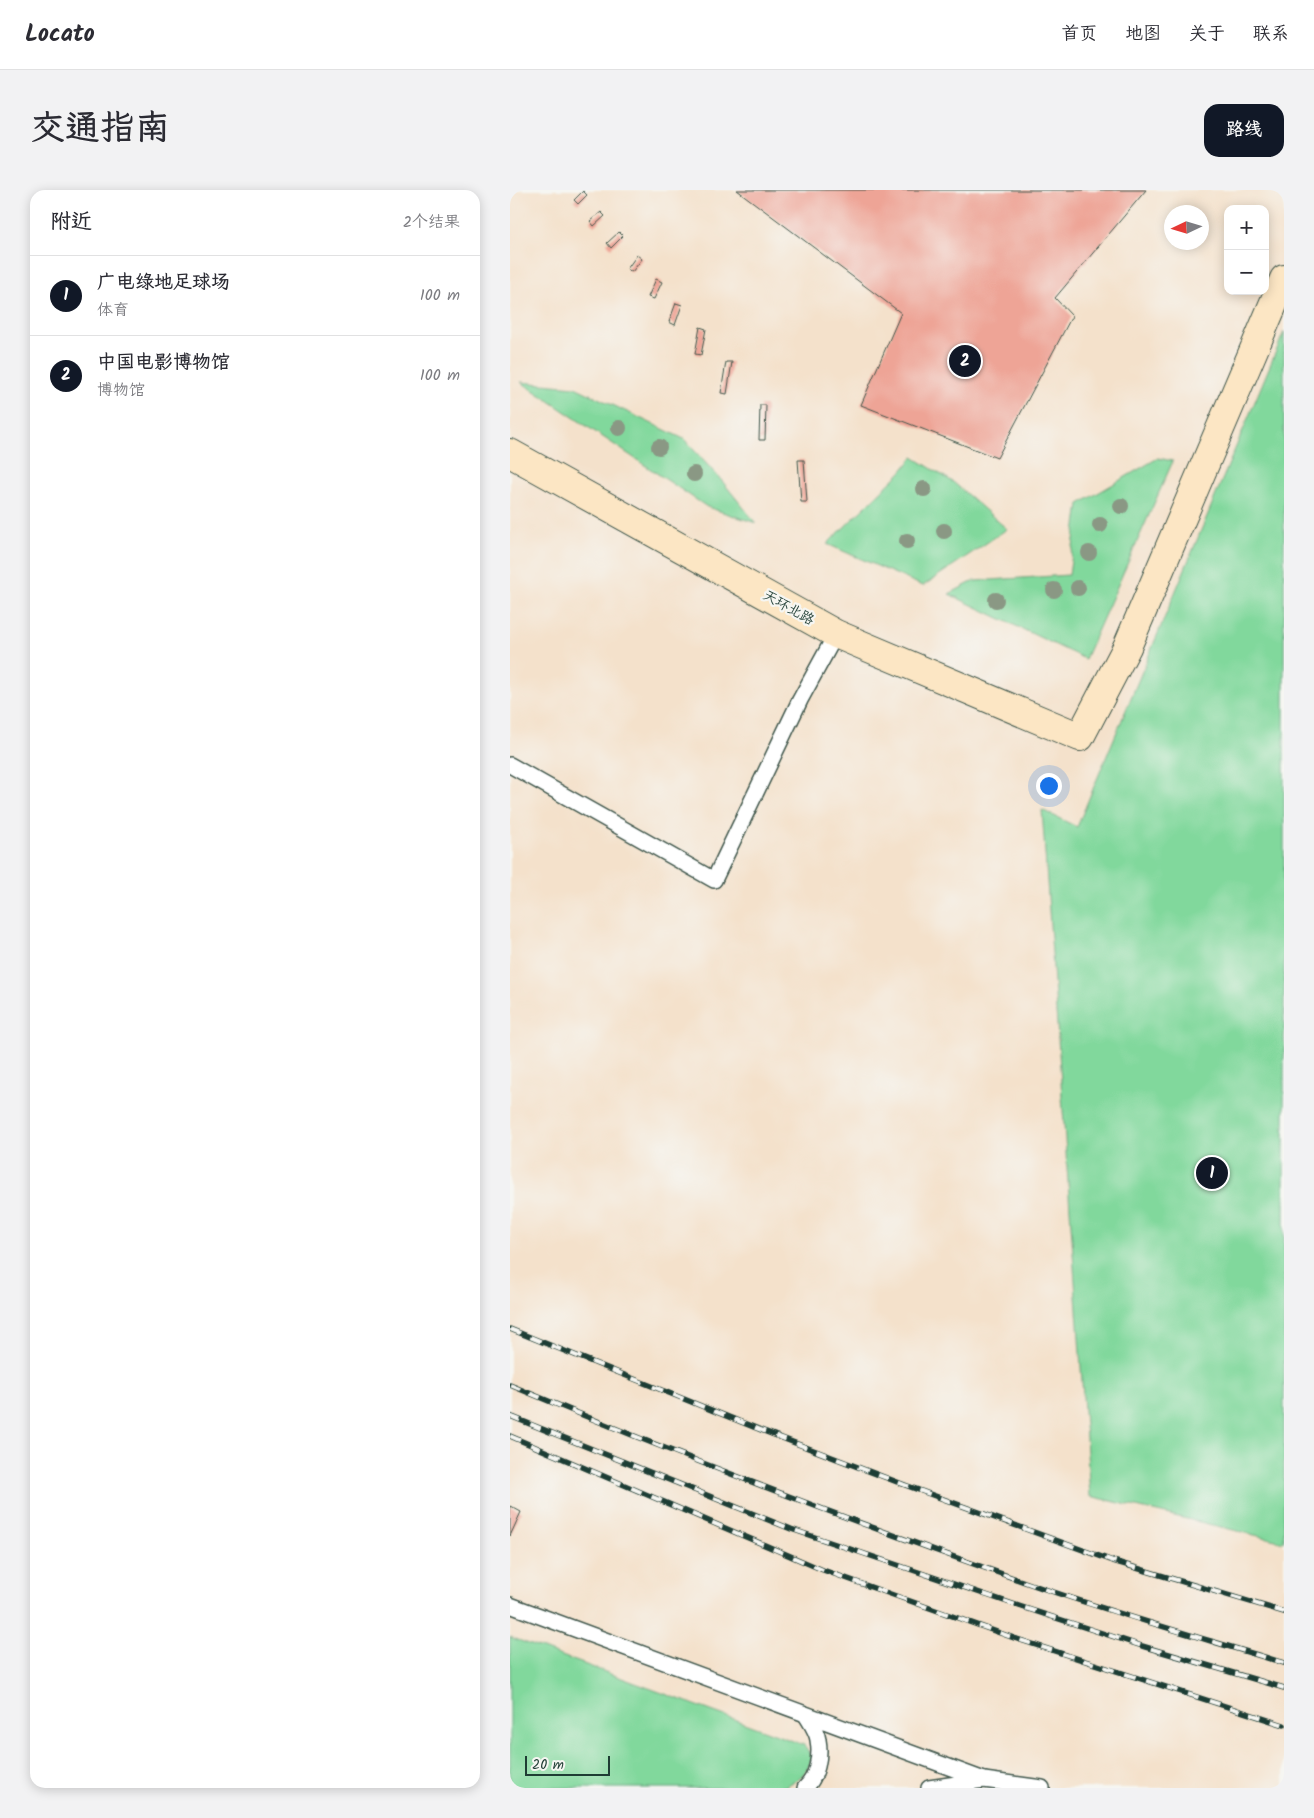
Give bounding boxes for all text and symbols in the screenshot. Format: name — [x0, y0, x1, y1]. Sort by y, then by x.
text: Locato — [25, 15, 95, 54]
text: 首页 — [1061, 20, 1097, 49]
text: 地图 — [1125, 20, 1161, 49]
text: 关于 — [1189, 20, 1225, 49]
text: 联系 — [1253, 20, 1289, 49]
text: 交通指南 — [30, 102, 170, 158]
button: 路线 — [1204, 104, 1284, 157]
north arrow — [1164, 205, 1209, 250]
map controls — [1224, 205, 1269, 295]
button: + — [1224, 205, 1269, 250]
text: 附近 — [50, 206, 92, 239]
text: 2个结果 — [403, 210, 460, 235]
button: − — [1224, 250, 1269, 295]
text: 广电绿地足球场 — [97, 268, 230, 298]
text: 1 — [64, 283, 68, 308]
text: 100 m — [420, 283, 460, 308]
text: 体育 — [97, 298, 129, 323]
pin: 2 — [949, 342, 981, 380]
text: 中国电影博物馆 — [97, 348, 230, 378]
text: 2 — [61, 363, 71, 388]
text: 100 m — [420, 363, 460, 388]
text: 博物馆 — [97, 378, 145, 403]
street label: 天环北路 — [759, 585, 818, 631]
your location — [1036, 773, 1062, 799]
pin: 1 — [1196, 1154, 1228, 1192]
scale bar — [525, 1753, 610, 1776]
text: 20 m — [532, 1754, 564, 1776]

